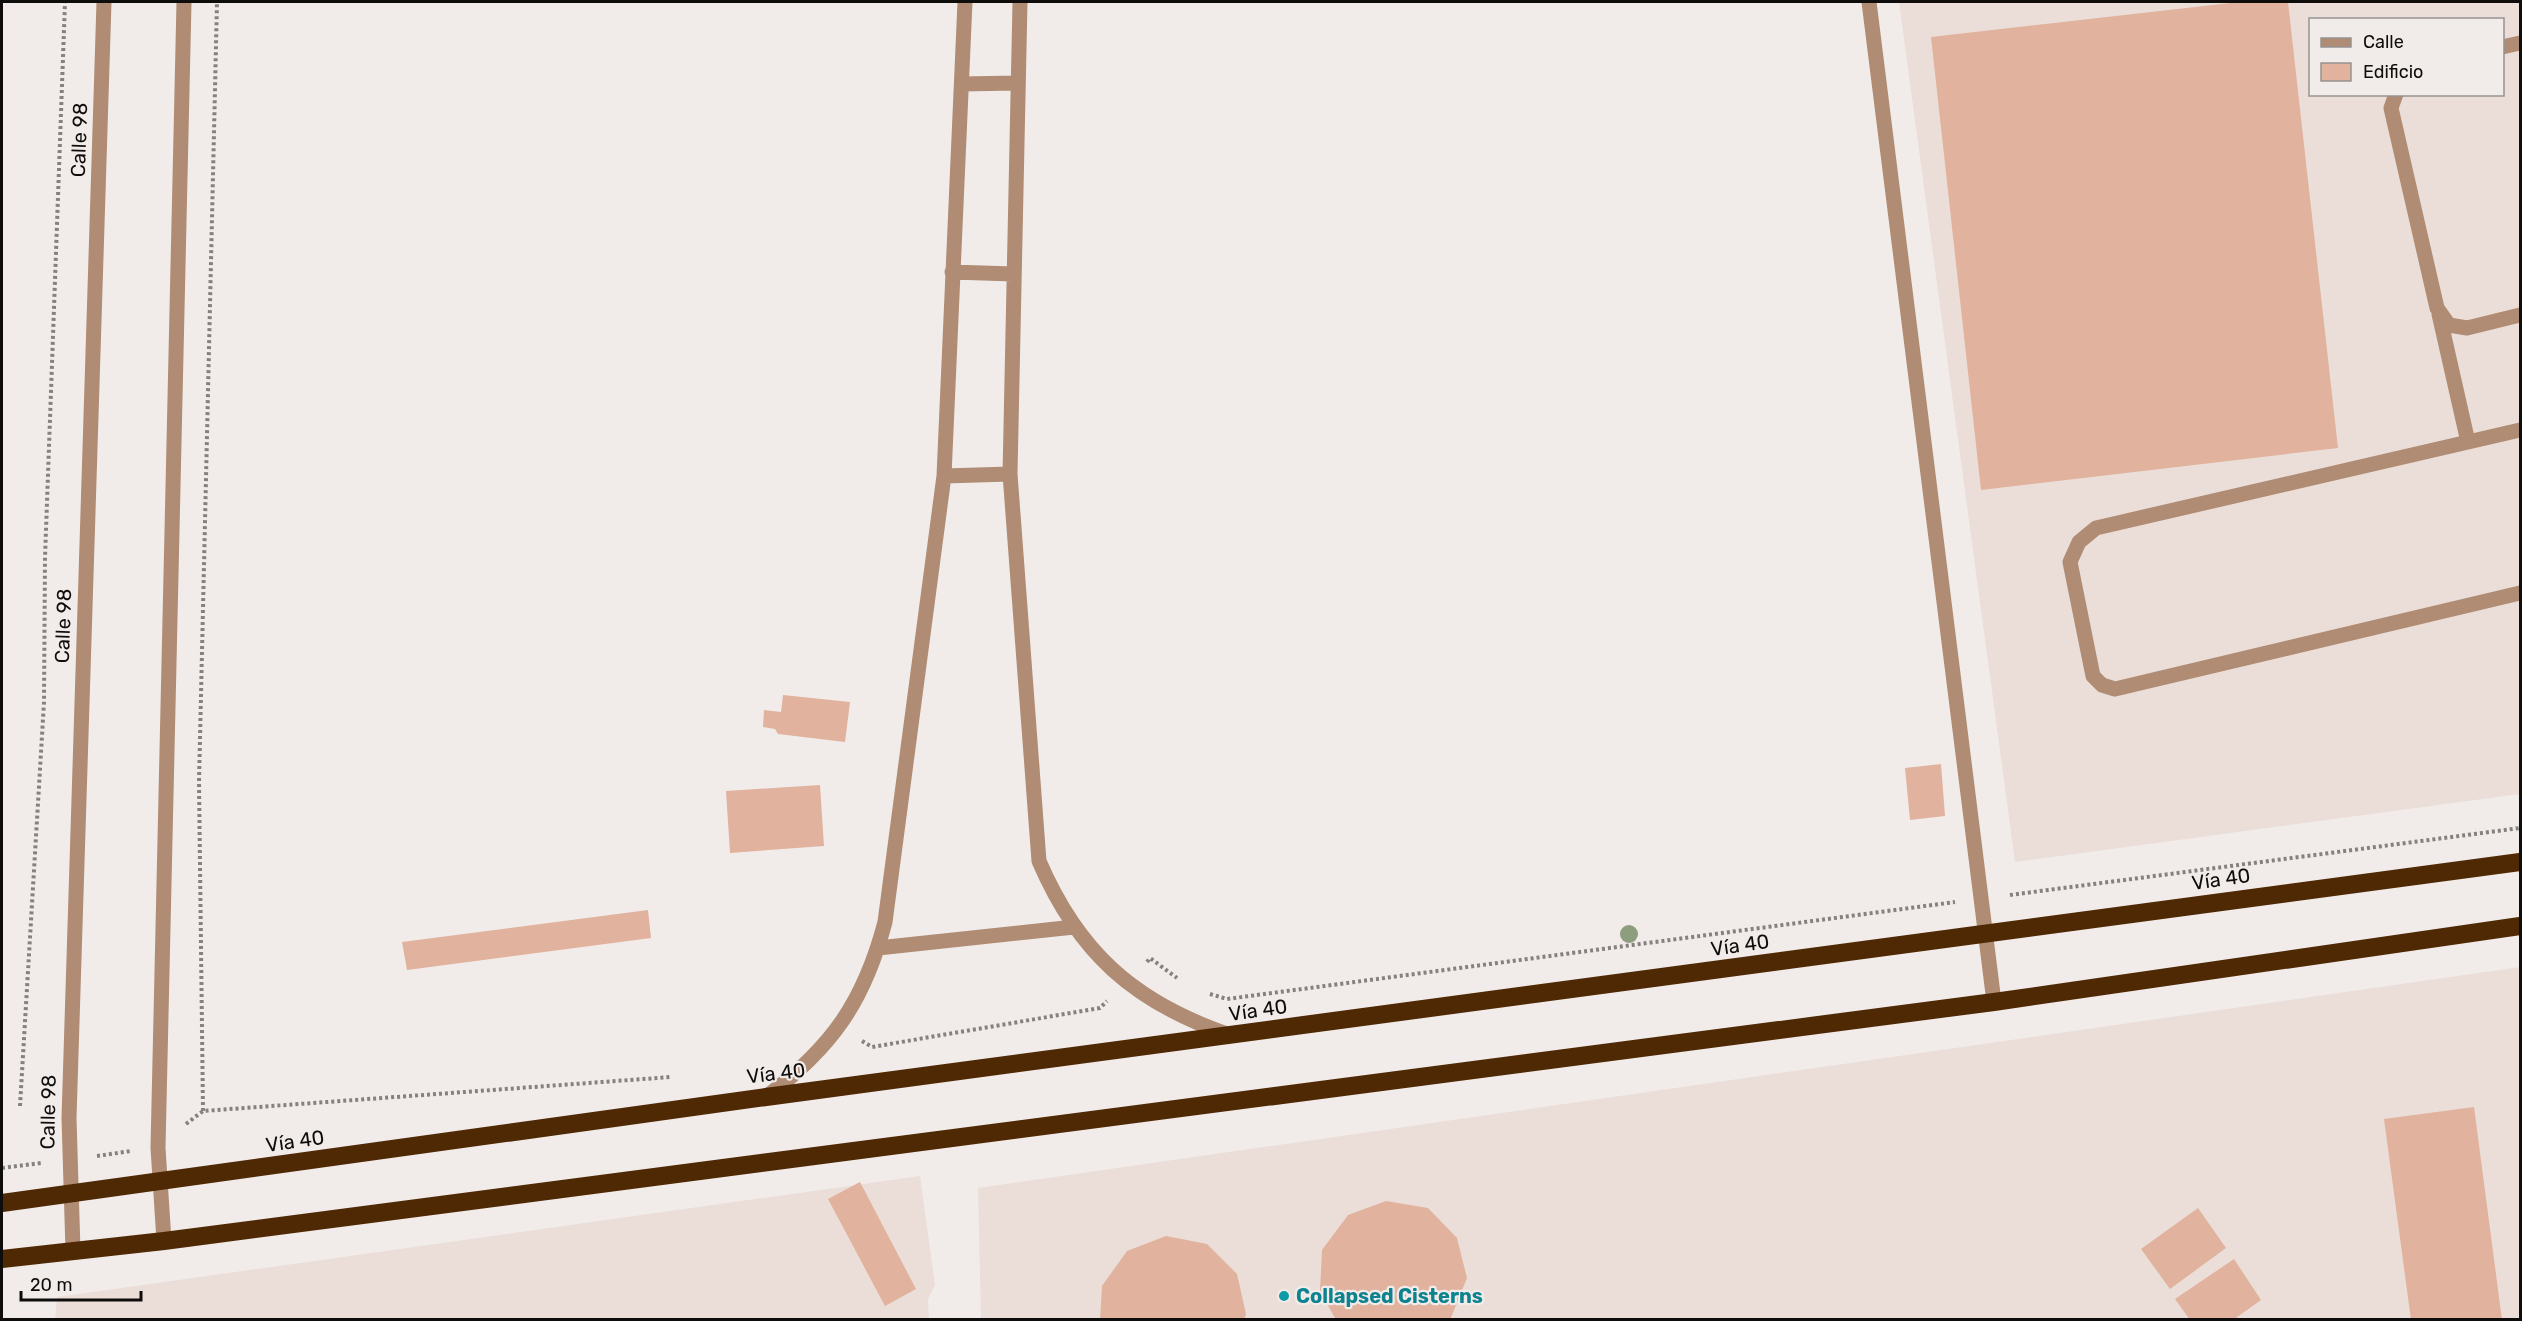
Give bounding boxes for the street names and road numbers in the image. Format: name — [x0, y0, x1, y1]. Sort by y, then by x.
street label: Calle 98 — [66, 102, 92, 178]
street label: Calle 98 — [50, 588, 76, 664]
street label: Vía 40 — [2190, 863, 2252, 895]
street label: Vía 40 — [1709, 929, 1771, 961]
street label: Vía 40 — [1227, 994, 1289, 1026]
street label: Vía 40 — [745, 1057, 807, 1089]
street label: Calle 98 — [35, 1074, 61, 1150]
street label: Vía 40 — [264, 1125, 326, 1157]

